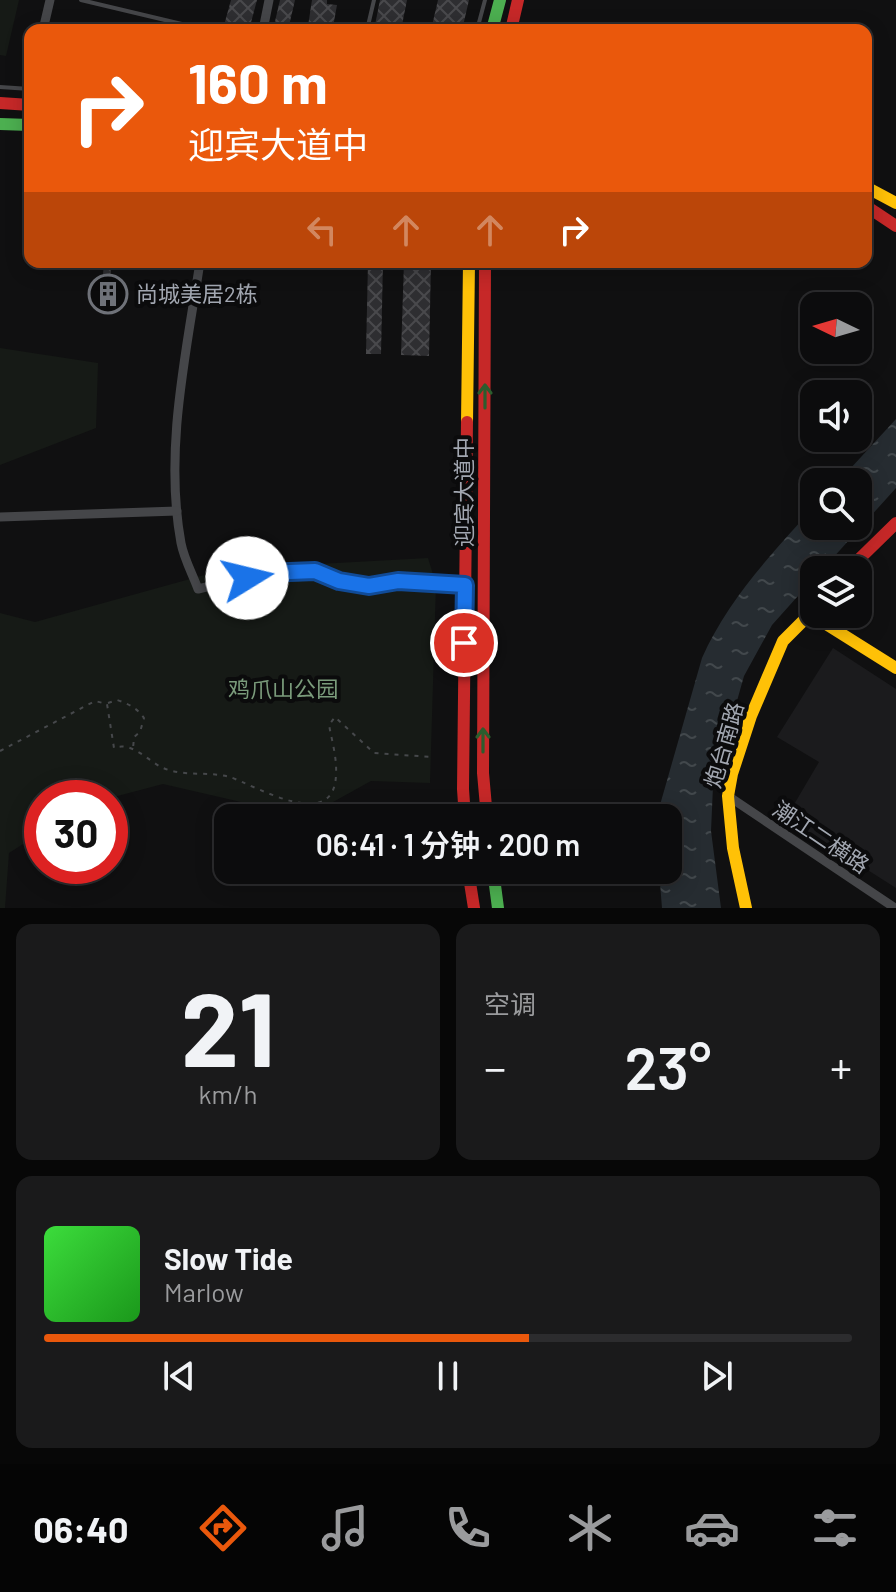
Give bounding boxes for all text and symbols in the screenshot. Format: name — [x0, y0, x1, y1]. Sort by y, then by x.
text: 160 m — [188, 48, 328, 115]
icon: right — [56, 56, 160, 160]
text: 迎宾大道中 — [188, 122, 368, 165]
icon: left — [300, 208, 344, 252]
icon: ahead — [384, 208, 428, 252]
icon: ahead — [468, 208, 512, 252]
icon: right — [552, 208, 596, 252]
building icon: 尚城美居2栋 — [87, 273, 129, 315]
place label: 尚城美居2栋 — [136, 280, 258, 306]
north arrow — [800, 292, 872, 364]
map controls — [800, 292, 872, 628]
button: sound — [800, 380, 872, 452]
one-way arrow — [477, 383, 492, 410]
street label: 迎宾大道中 — [450, 437, 476, 547]
button: search — [800, 468, 872, 540]
position arrow — [205, 536, 289, 620]
button: layers — [800, 556, 872, 628]
pin — [430, 609, 498, 677]
icon: arrive — [442, 621, 486, 665]
park label: 鸡爪山公园 — [228, 675, 338, 701]
street label: 炮台南路 — [698, 699, 748, 791]
one-way arrow — [475, 727, 491, 754]
speed limit sign: 30 — [24, 780, 128, 884]
street label: 潮江二横路 — [769, 795, 874, 878]
text: 06:41 · 1 分钟 · 200 m — [316, 826, 580, 862]
text: 21 — [181, 963, 275, 1088]
text: 空调 — [484, 988, 536, 1019]
text: 23° — [625, 1030, 711, 1102]
text: − — [484, 1040, 506, 1093]
text: + — [830, 1040, 852, 1093]
text: km/h — [199, 1078, 257, 1109]
text: Slow Tide — [164, 1240, 293, 1276]
text: Marlow — [164, 1276, 244, 1307]
icon: previous — [157, 1354, 201, 1398]
icon: pause — [426, 1354, 470, 1398]
icon: next — [695, 1354, 739, 1398]
icon: directions — [195, 1500, 251, 1556]
icon: music — [317, 1500, 373, 1556]
icon: phone — [440, 1500, 496, 1556]
icon: climate — [562, 1500, 618, 1556]
icon: car — [684, 1500, 740, 1556]
icon: filters — [807, 1500, 863, 1556]
text: 06:40 — [33, 1507, 128, 1550]

